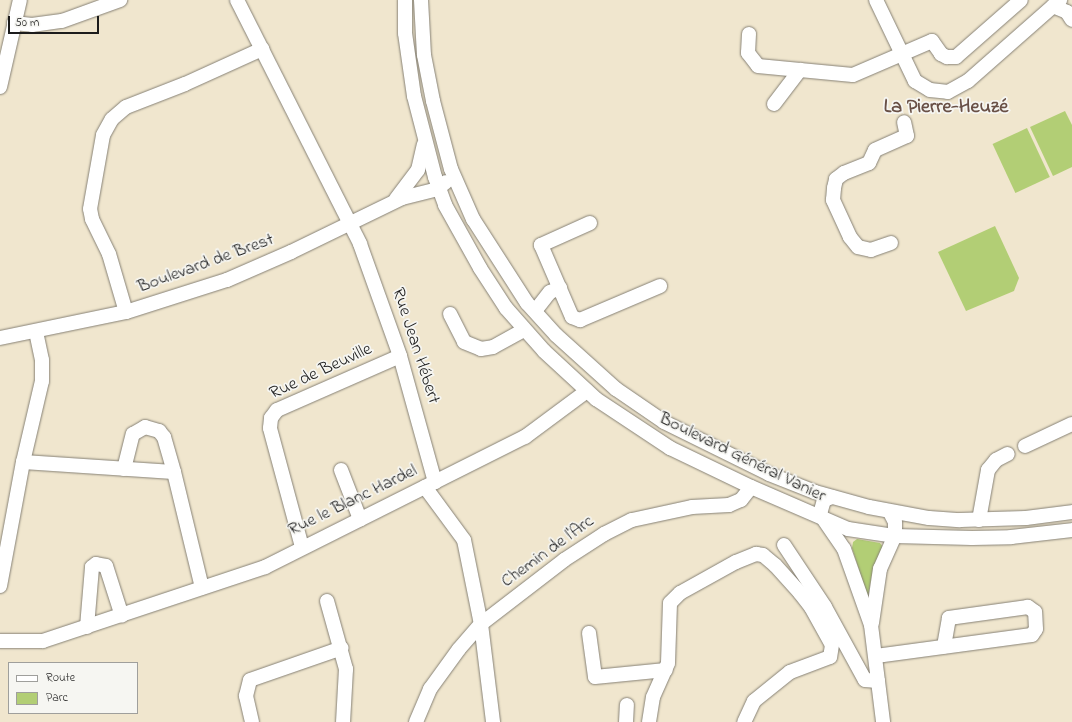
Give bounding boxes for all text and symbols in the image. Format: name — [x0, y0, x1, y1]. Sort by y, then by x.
scale bar — [10, 8, 101, 34]
text: 50 m — [15, 14, 39, 32]
district label: La Pierre-Heuzé — [884, 95, 1008, 119]
street label: Boulevard de Brest — [135, 229, 277, 299]
street label: Rue Jean Hébert — [386, 285, 444, 407]
street label: Rue de Beuville — [267, 339, 375, 405]
street label: Boulevard Général Vanier — [655, 408, 829, 508]
street label: Rue le Blanc Hardel — [285, 461, 421, 541]
street label: Chemin de l'Arc — [497, 511, 599, 593]
legend — [8, 662, 138, 714]
text: Route — [46, 669, 75, 687]
text: Parc — [46, 689, 68, 707]

